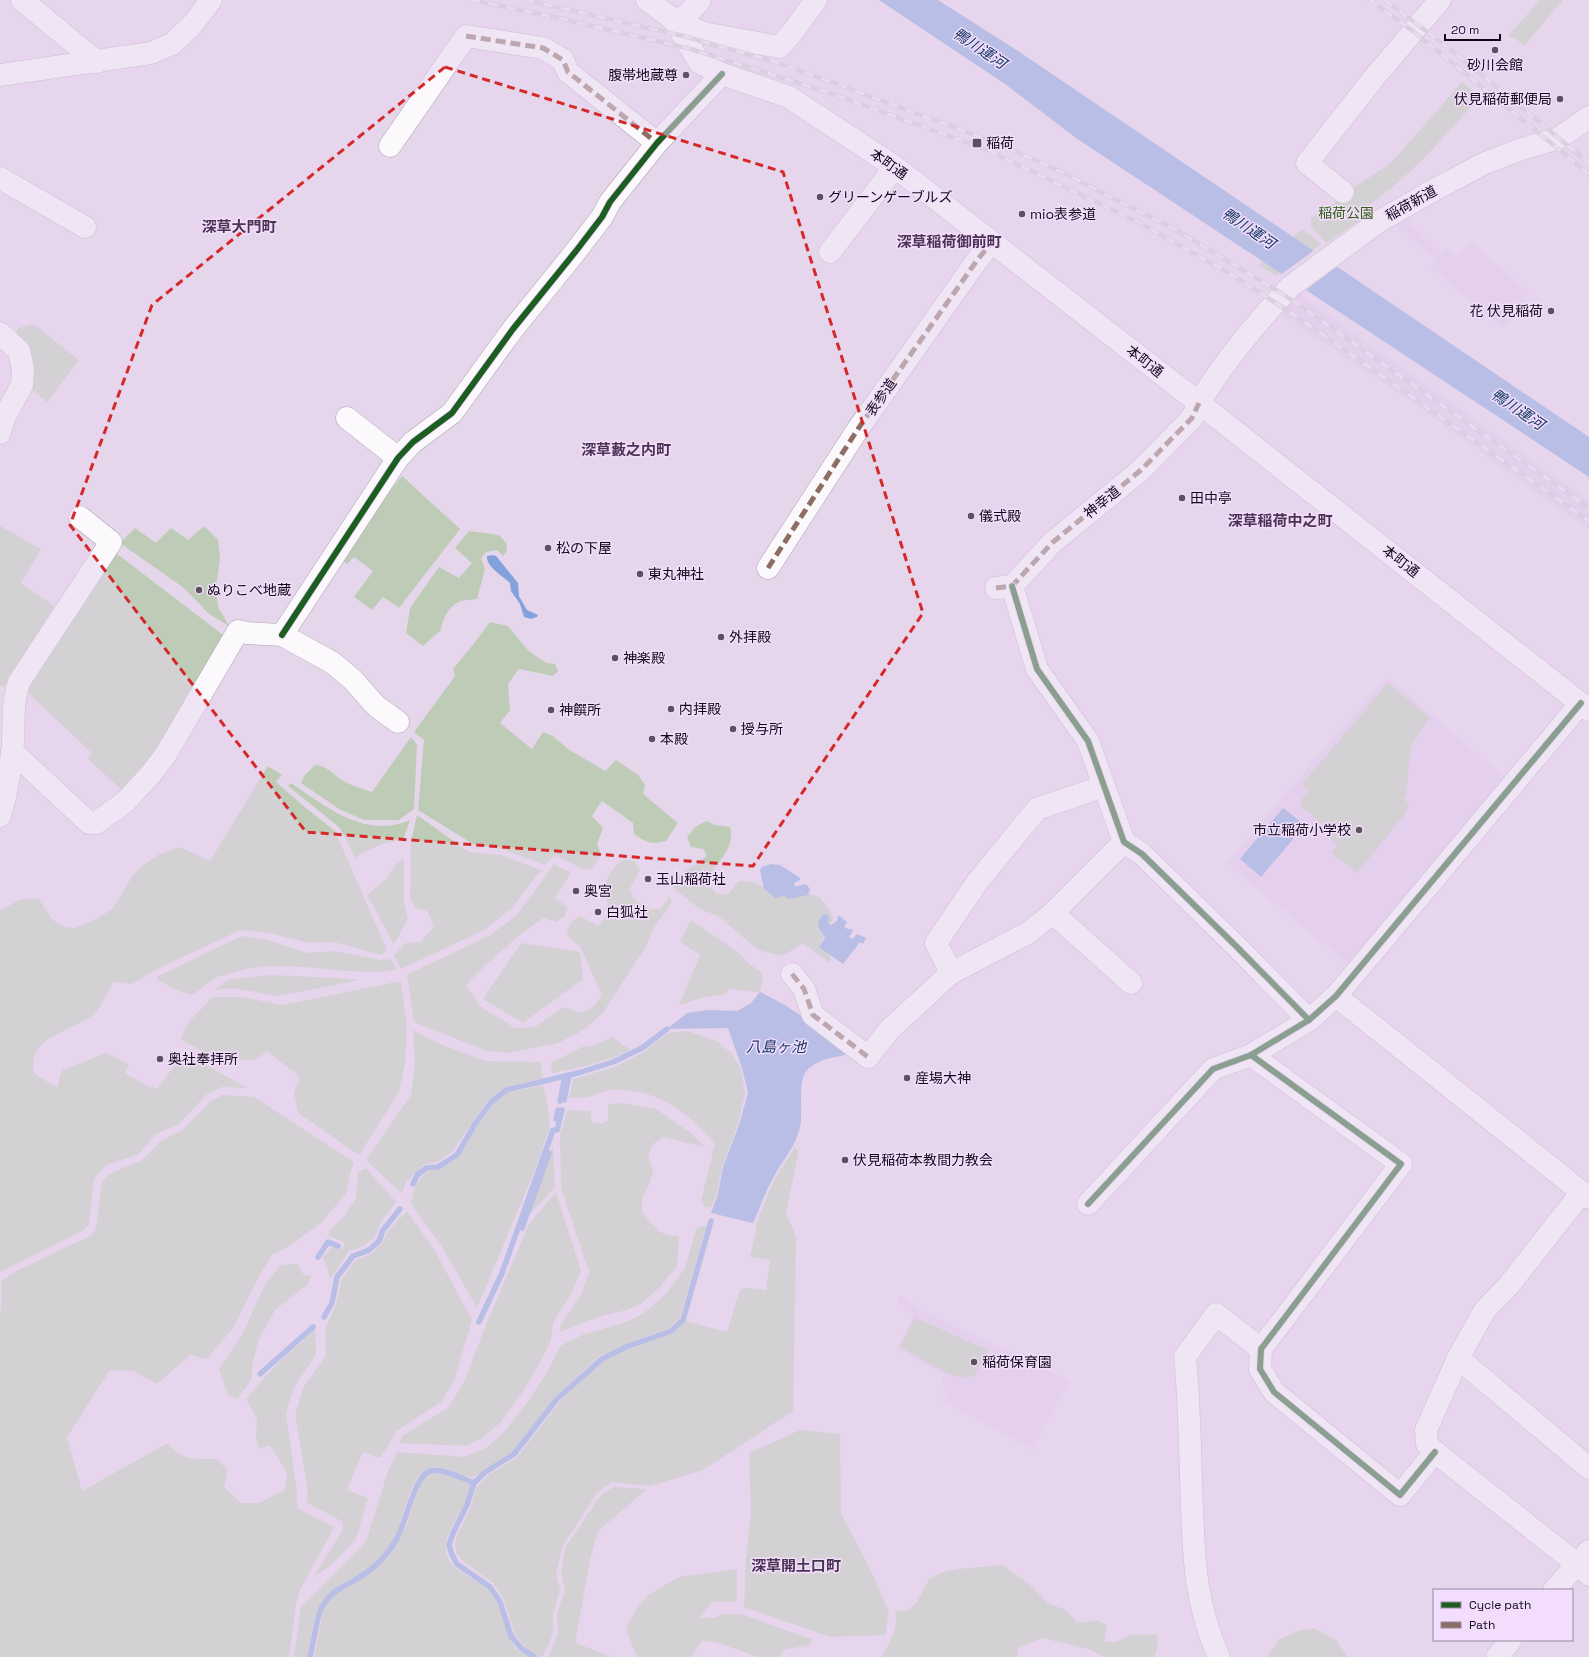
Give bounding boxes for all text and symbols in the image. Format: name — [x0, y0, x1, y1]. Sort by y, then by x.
scale bar — [1445, 16, 1500, 42]
text: 20 m — [1451, 22, 1479, 38]
water label: 鴨川運河 — [950, 23, 1013, 74]
marker: 砂川会館 — [1490, 45, 1500, 55]
place label: 砂川会館 — [1467, 56, 1523, 74]
place label: 腹帯地蔵尊 — [608, 66, 678, 84]
marker: 腹帯地蔵尊 — [681, 70, 691, 80]
place label: 伏見稲荷郵便局 — [1454, 90, 1552, 108]
marker: 伏見稲荷郵便局 — [1555, 94, 1565, 104]
place label: 稲荷 — [986, 134, 1014, 152]
marker: 稲荷 — [971, 137, 983, 149]
street label: 本町通 — [867, 145, 911, 183]
street label: 稲荷新道 — [1382, 182, 1440, 224]
place label: グリーンゲーブルズ — [828, 188, 952, 206]
marker: グリーンゲーブルズ — [815, 192, 825, 202]
water label: 鴨川運河 — [1219, 203, 1282, 254]
park label: 稲荷公園 — [1318, 204, 1374, 222]
place label: mio表参道 — [1030, 205, 1096, 223]
marker: mio表参道 — [1017, 209, 1027, 219]
district label: 深草大門町 — [201, 217, 277, 236]
district label: 深草稲荷御前町 — [896, 232, 1002, 251]
place label: 花 伏見稲荷 — [1469, 302, 1543, 320]
marker: 花 伏見稲荷 — [1546, 306, 1556, 316]
street label: 本町通 — [1123, 341, 1167, 381]
street label: 表参道 — [862, 375, 900, 419]
water label: 鴨川運河 — [1488, 384, 1551, 435]
district label: 深草藪之内町 — [581, 440, 671, 459]
street label: 神幸道 — [1080, 482, 1124, 522]
place label: 田中亭 — [1190, 489, 1232, 507]
marker: 田中亭 — [1177, 493, 1187, 503]
place label: 儀式殿 — [979, 507, 1021, 525]
marker: 儀式殿 — [966, 511, 976, 521]
district label: 深草稲荷中之町 — [1227, 511, 1333, 530]
place label: 松の下屋 — [556, 539, 612, 557]
street label: 本町通 — [1379, 541, 1423, 581]
marker: 松の下屋 — [543, 543, 553, 553]
place label: 東丸神社 — [648, 565, 704, 583]
marker: 東丸神社 — [635, 569, 645, 579]
place label: ぬりこべ地蔵 — [207, 581, 291, 599]
marker: ぬりこべ地蔵 — [194, 585, 204, 595]
place label: 外拝殿 — [729, 628, 771, 646]
marker: 外拝殿 — [716, 632, 726, 642]
place label: 神楽殿 — [623, 649, 665, 667]
marker: 神楽殿 — [610, 653, 620, 663]
place label: 内拝殿 — [679, 700, 721, 718]
place label: 神饌所 — [559, 701, 601, 719]
marker: 内拝殿 — [666, 704, 676, 714]
marker: 神饌所 — [546, 705, 556, 715]
place label: 授与所 — [741, 720, 783, 738]
marker: 授与所 — [728, 724, 738, 734]
place label: 本殿 — [660, 730, 688, 748]
marker: 本殿 — [647, 734, 657, 744]
place label: 市立稲荷小学校 — [1253, 821, 1351, 839]
marker: 市立稲荷小学校 — [1354, 825, 1364, 835]
place label: 玉山稲荷社 — [656, 870, 726, 888]
marker: 玉山稲荷社 — [643, 874, 653, 884]
place label: 奥宮 — [584, 882, 612, 900]
marker: 奥宮 — [571, 886, 581, 896]
place label: 白狐社 — [606, 903, 648, 921]
marker: 白狐社 — [593, 907, 603, 917]
water label: 八島ヶ池 — [746, 1037, 808, 1056]
place label: 奥社奉拝所 — [168, 1050, 238, 1068]
marker: 奥社奉拝所 — [155, 1054, 165, 1064]
place label: 産場大神 — [915, 1069, 971, 1087]
marker: 産場大神 — [902, 1073, 912, 1083]
place label: 伏見稲荷本教間力教会 — [853, 1151, 993, 1169]
marker: 伏見稲荷本教間力教会 — [840, 1155, 850, 1165]
place label: 稲荷保育園 — [982, 1353, 1052, 1371]
marker: 稲荷保育園 — [969, 1357, 979, 1367]
district label: 深草開土口町 — [751, 1556, 841, 1575]
legend — [1433, 1589, 1573, 1641]
text: Cycle path — [1469, 1597, 1531, 1613]
text: Path — [1469, 1617, 1495, 1633]

